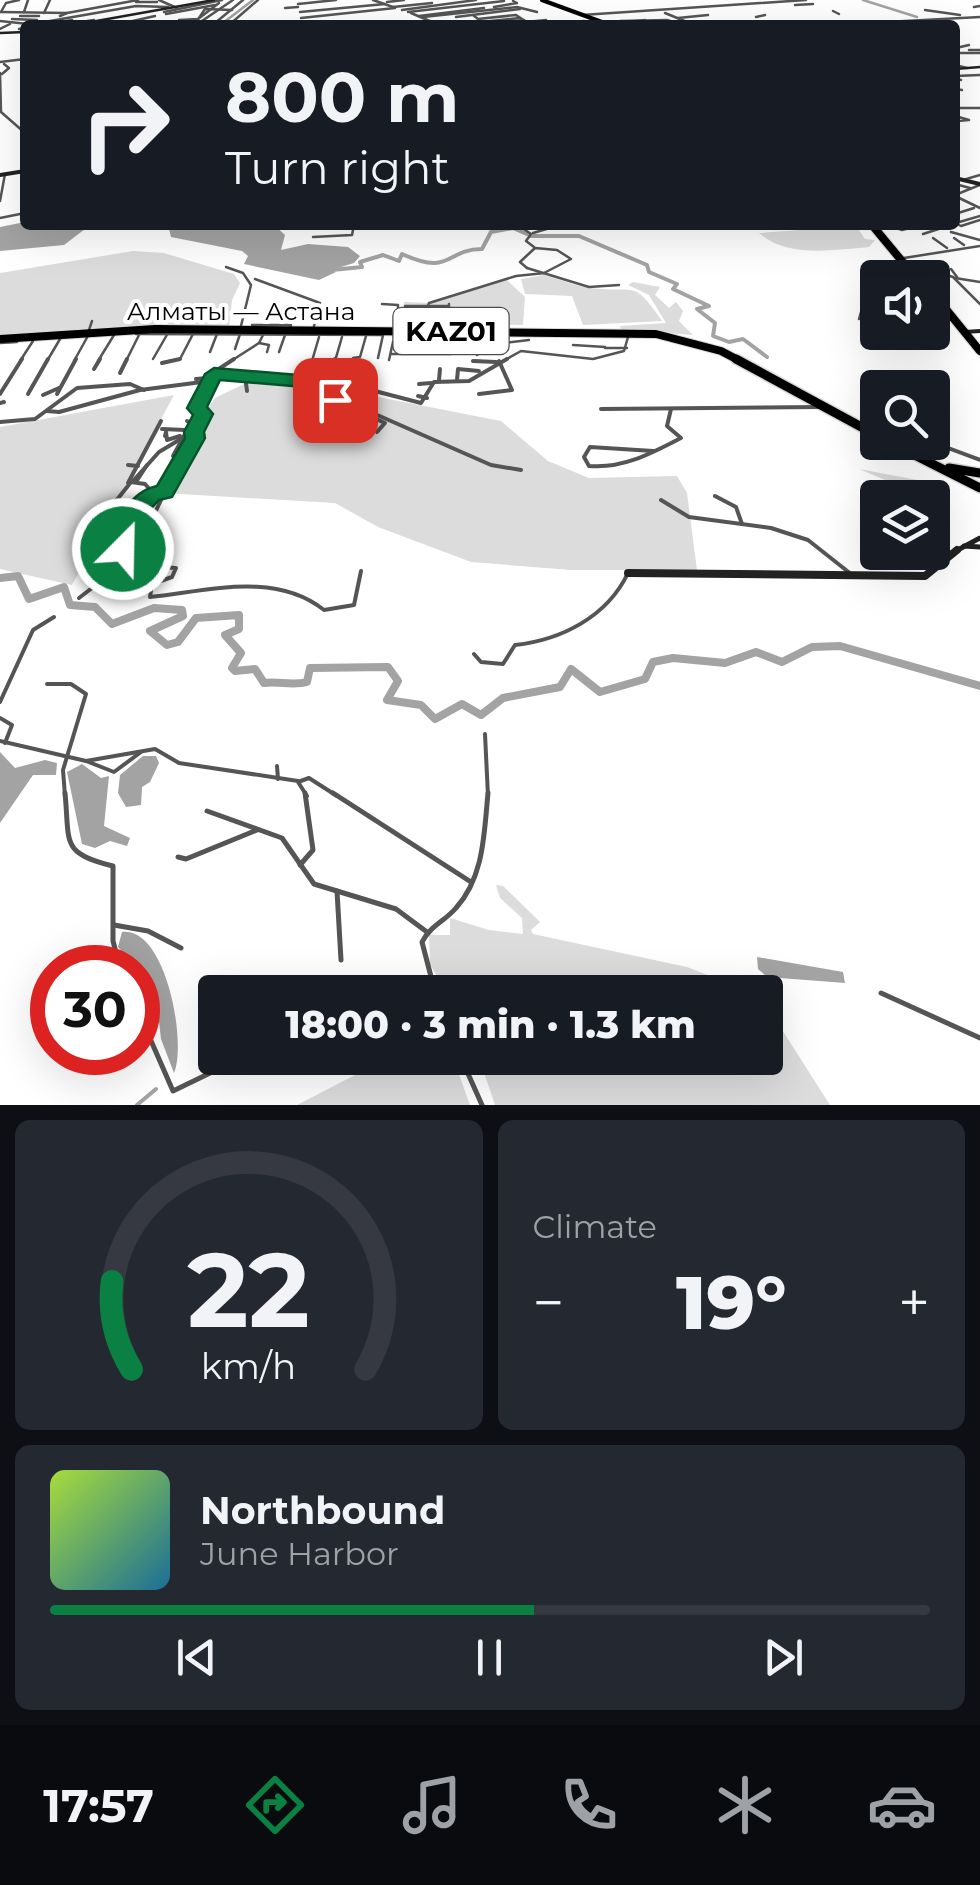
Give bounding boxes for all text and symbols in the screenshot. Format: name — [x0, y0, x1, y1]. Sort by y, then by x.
text: 800 m — [225, 54, 460, 140]
icon: right — [60, 60, 190, 190]
text: Turn right — [225, 140, 450, 195]
map controls — [860, 260, 950, 570]
button: sound — [860, 260, 950, 350]
street label: Алматы — Астана — [127, 296, 355, 326]
road number: KАZ01 — [394, 308, 508, 354]
pin — [293, 358, 378, 443]
button: search — [860, 370, 950, 460]
icon: arrive — [308, 373, 363, 428]
button: layers — [860, 480, 950, 570]
position arrow — [71, 497, 175, 601]
speed limit sign: 30 — [30, 945, 160, 1075]
text: 18:00 · 3 min · 1.3 km — [285, 1001, 696, 1048]
text: Climate — [533, 1207, 657, 1246]
text: 22 — [187, 1226, 310, 1353]
text: 19° — [676, 1256, 786, 1348]
text: − — [533, 1269, 564, 1336]
text: + — [898, 1269, 930, 1336]
text: km/h — [201, 1344, 296, 1388]
text: Northbound — [200, 1487, 445, 1534]
text: June Harbor — [200, 1534, 399, 1573]
icon: previous — [169, 1630, 224, 1685]
icon: pause — [462, 1630, 517, 1685]
icon: next — [756, 1630, 811, 1685]
icon: directions — [240, 1770, 310, 1840]
icon: music — [397, 1770, 467, 1840]
icon: phone — [554, 1770, 624, 1840]
icon: climate — [710, 1770, 780, 1840]
icon: car — [867, 1770, 937, 1840]
text: 17:57 — [43, 1778, 154, 1833]

